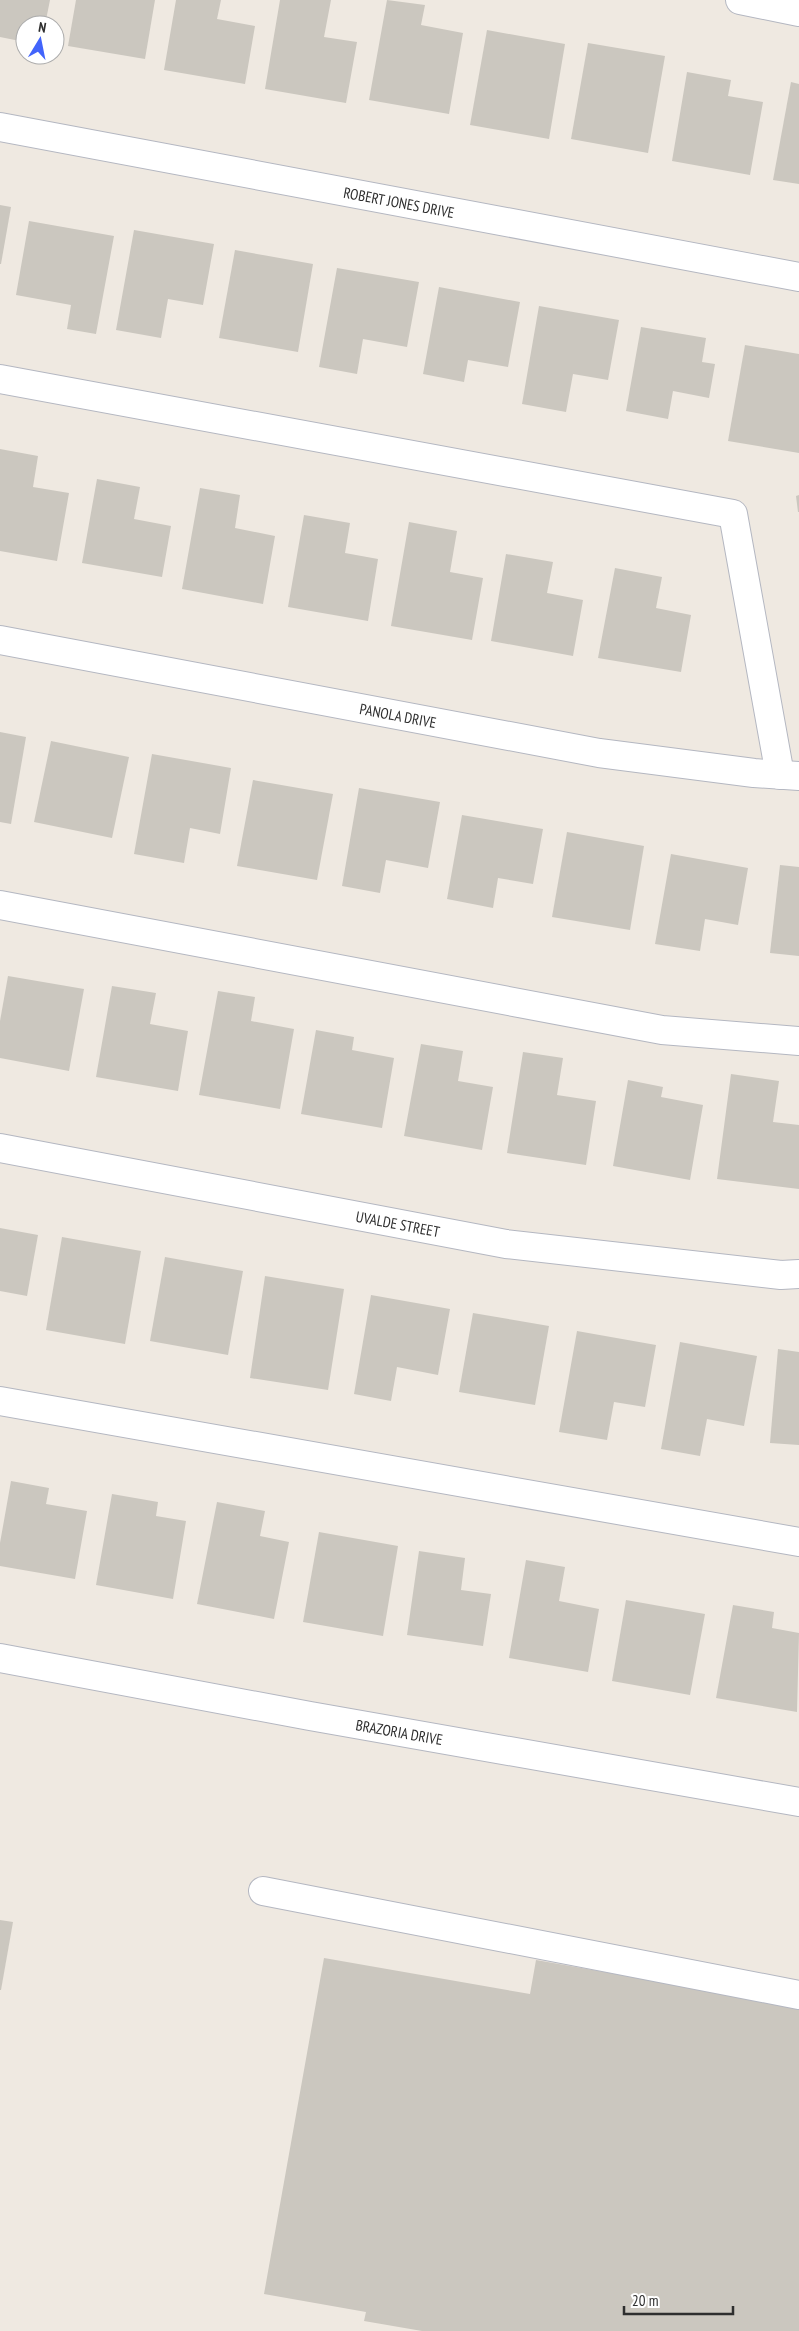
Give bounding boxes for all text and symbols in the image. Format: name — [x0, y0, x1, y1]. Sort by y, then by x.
north arrow — [15, 15, 65, 65]
text: N — [37, 18, 48, 37]
street label: ROBERT JONES DRIVE — [342, 182, 456, 222]
street label: PANOLA DRIVE — [358, 699, 438, 732]
street label: UVALDE STREET — [354, 1206, 442, 1241]
street label: BRAZORIA DRIVE — [354, 1715, 444, 1749]
scale bar — [624, 2284, 733, 2316]
text: 20 m — [632, 2291, 658, 2310]

